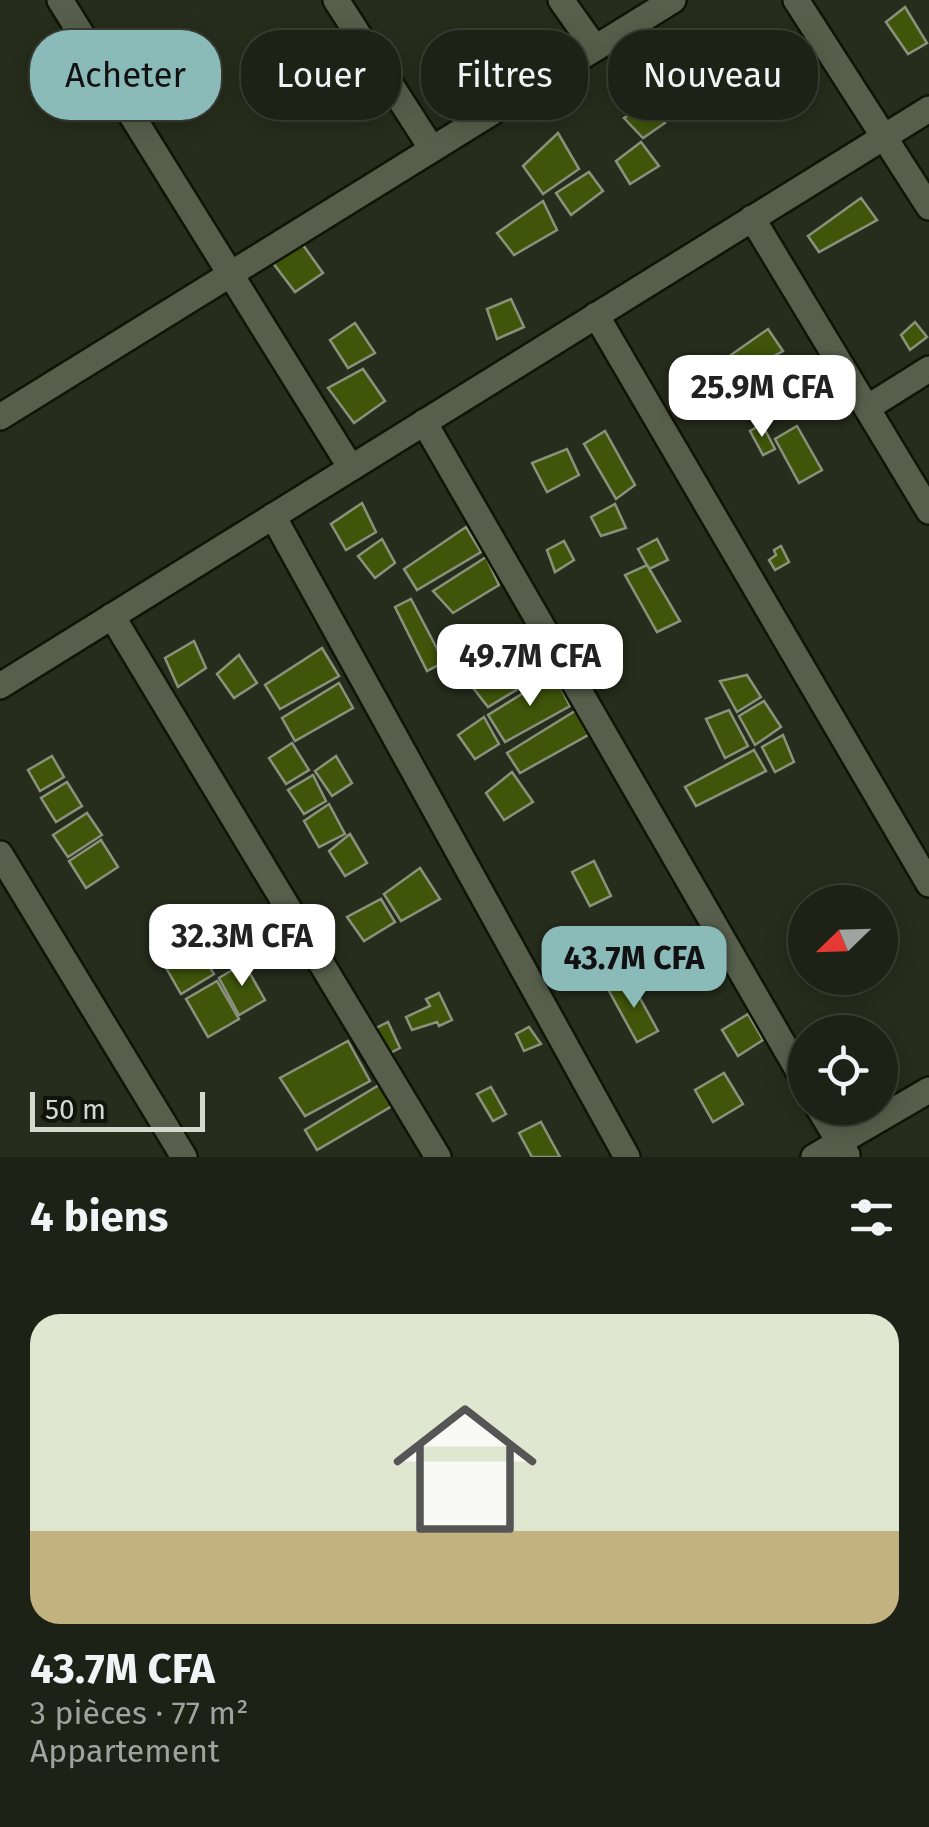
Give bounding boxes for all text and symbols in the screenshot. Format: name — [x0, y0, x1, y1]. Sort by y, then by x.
chip: Acheter — [30, 30, 221, 120]
chip: Louer — [241, 30, 401, 120]
chip: Filtres — [421, 30, 588, 120]
chip: Nouveau — [608, 30, 818, 120]
pin: 25.9M CFA — [648, 355, 876, 440]
text: 25.9M CFA — [691, 368, 833, 406]
pin: 49.7M CFA — [416, 624, 644, 709]
text: 49.7M CFA — [459, 637, 601, 675]
north arrow — [788, 885, 898, 995]
map controls — [788, 885, 898, 1125]
pin: 32.3M CFA — [128, 904, 356, 989]
text: 32.3M CFA — [171, 917, 313, 955]
pin: 43.7M CFA — [520, 926, 748, 1011]
text: 43.7M CFA — [564, 939, 704, 977]
button: locate — [788, 1015, 898, 1125]
scale bar — [30, 1087, 205, 1132]
text: 50 m — [45, 1093, 106, 1126]
icon: filters — [844, 1190, 899, 1245]
text: 4 biens — [30, 1192, 168, 1242]
icon: home — [375, 1379, 555, 1559]
text: 43.7M CFA — [30, 1644, 215, 1694]
text: 3 pièces · 77 m² — [30, 1694, 249, 1732]
text: Appartement — [30, 1732, 219, 1770]

